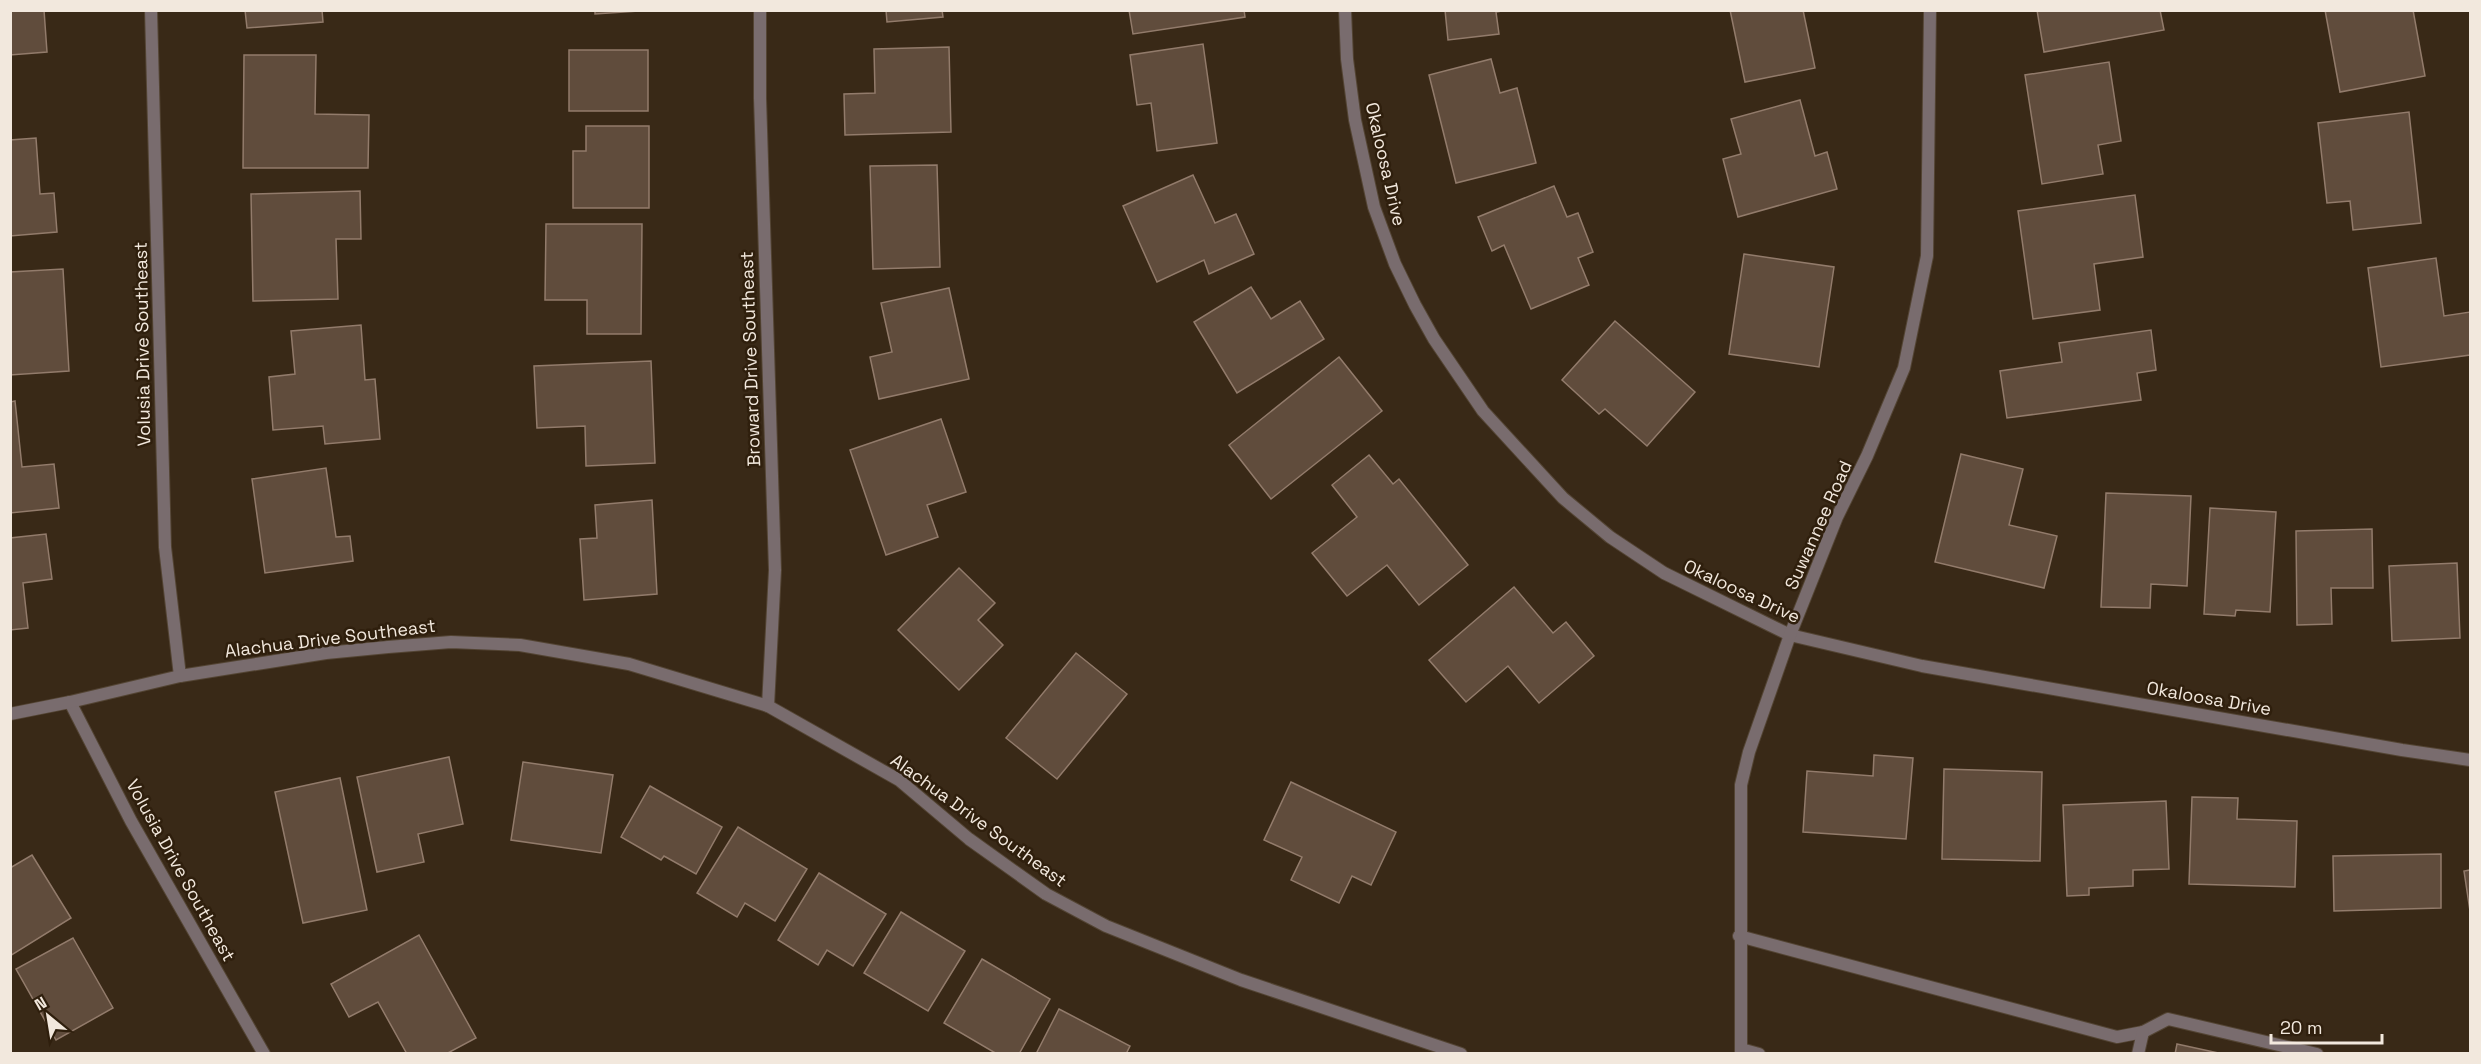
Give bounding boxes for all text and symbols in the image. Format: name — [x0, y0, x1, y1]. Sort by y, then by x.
street label: Okaloosa Drive — [1361, 100, 1411, 228]
street label: Volusia Drive Southeast — [129, 242, 155, 446]
street label: Broward Drive Southeast — [735, 251, 765, 467]
street label: Suwannee Road — [1779, 457, 1857, 593]
street label: Okaloosa Drive — [1680, 554, 1804, 628]
street label: Alachua Drive Southeast — [223, 614, 437, 662]
street label: Okaloosa Drive — [2145, 676, 2273, 720]
street label: Alachua Drive Southeast — [886, 748, 1072, 892]
street label: Volusia Drive Southeast — [121, 775, 241, 965]
north arrow — [18, 986, 78, 1046]
text: N — [31, 992, 51, 1015]
scale bar — [2271, 1007, 2382, 1045]
text: 20 m — [2280, 1016, 2323, 1039]

